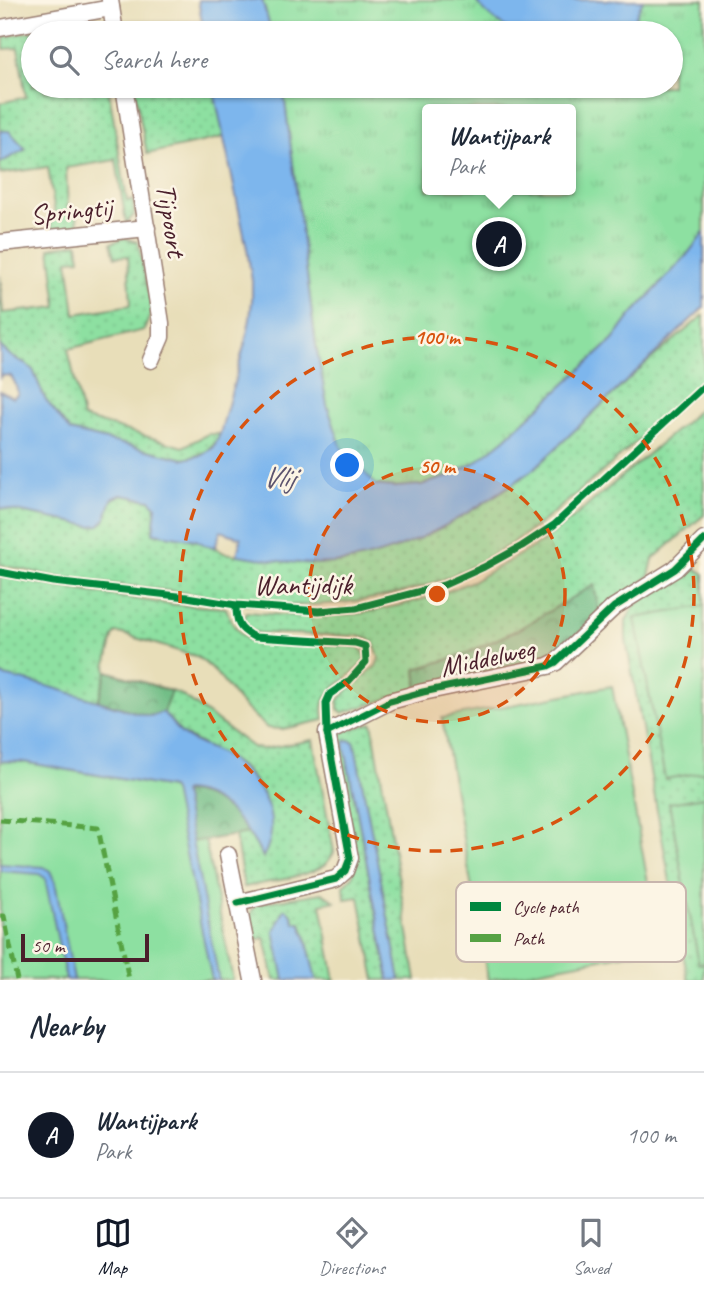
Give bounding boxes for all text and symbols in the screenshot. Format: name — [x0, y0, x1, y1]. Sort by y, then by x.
search box — [21, 21, 683, 98]
icon: search — [45, 41, 83, 79]
text: Search here — [101, 43, 207, 76]
popup — [422, 104, 576, 195]
text: Wantijpark — [448, 119, 550, 152]
text: Park — [448, 152, 485, 181]
street label: Tijpoort — [148, 181, 195, 262]
street label: Springtij — [28, 188, 117, 232]
pin: A — [476, 218, 522, 270]
text: 100 m — [414, 324, 462, 350]
your location — [330, 448, 364, 482]
text: 50 m — [419, 453, 457, 479]
water label: Vlij — [262, 458, 302, 496]
street label: Wantijdijk — [254, 567, 353, 602]
centre of rings — [425, 582, 449, 606]
street label: Middelweg — [437, 630, 539, 684]
legend — [456, 882, 686, 962]
text: Cycle path — [513, 895, 579, 919]
text: Path — [513, 927, 546, 951]
scale bar — [21, 931, 149, 963]
text: 50 m — [32, 934, 64, 958]
text: Nearby — [28, 1007, 104, 1045]
text: Wantijpark — [95, 1104, 196, 1137]
text: A — [45, 1121, 57, 1150]
text: 100 m — [627, 1121, 676, 1150]
text: Park — [95, 1137, 131, 1166]
tab: Map — [94, 1214, 132, 1280]
tab: Directions — [319, 1214, 385, 1280]
tab: Saved — [572, 1214, 610, 1280]

